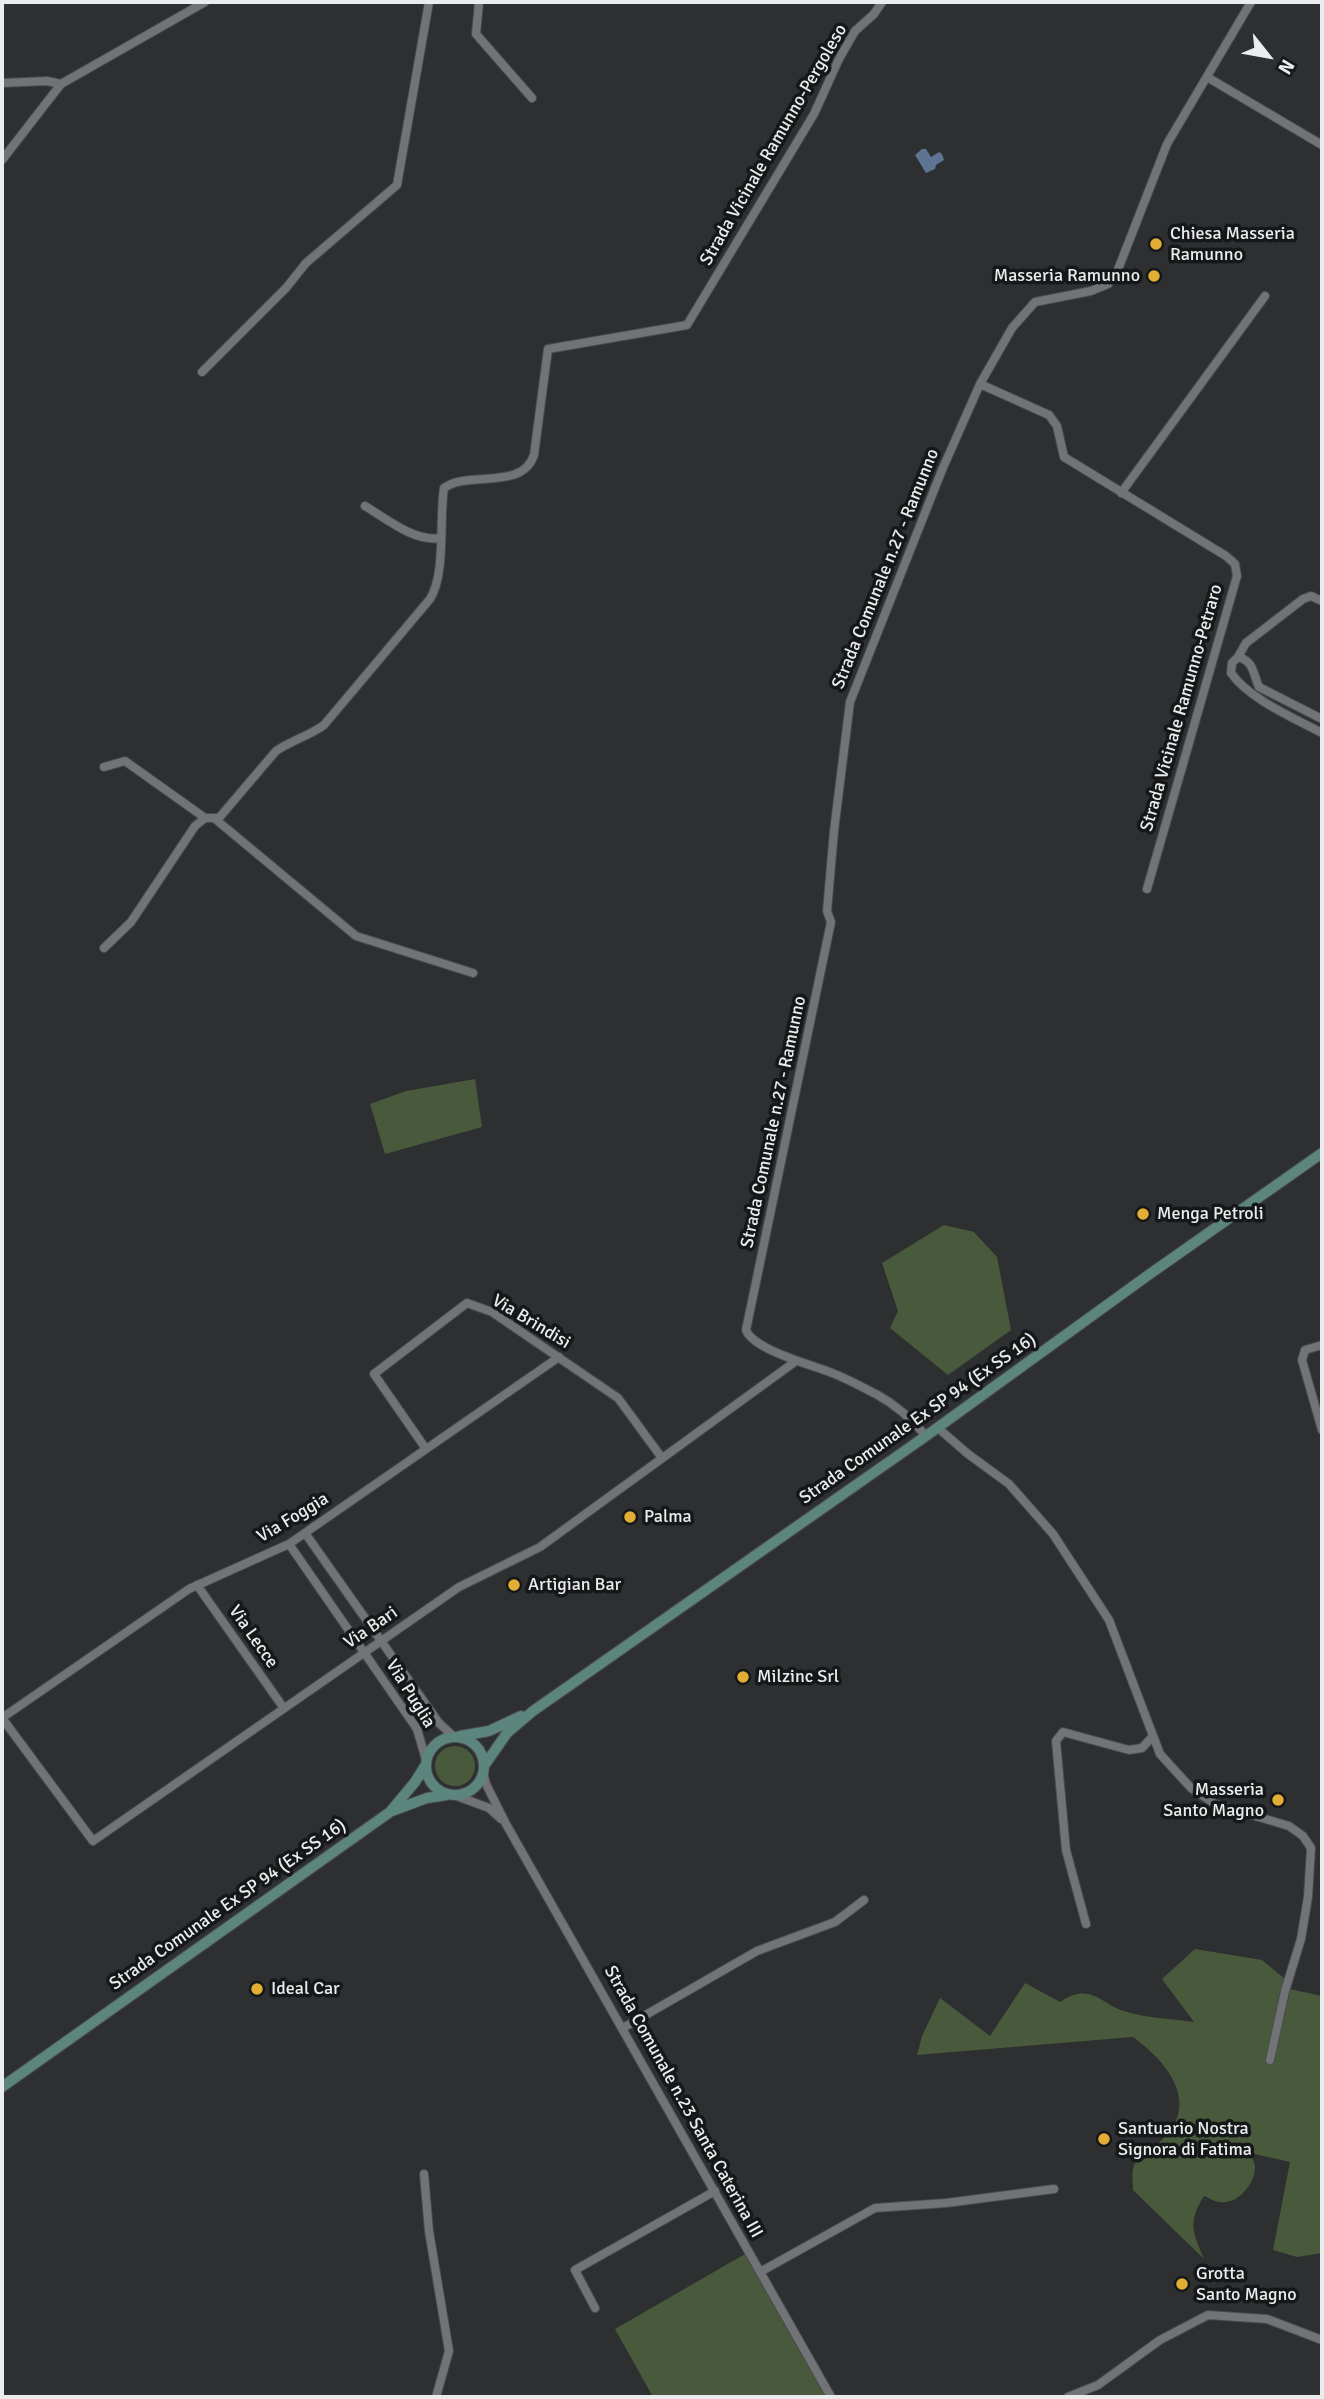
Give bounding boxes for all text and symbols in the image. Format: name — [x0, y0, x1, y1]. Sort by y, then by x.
street label: Strada Vicinale Ramunno-Pergoleso — [696, 21, 852, 269]
north arrow — [1233, 21, 1303, 91]
text: N — [1272, 55, 1300, 79]
place label: Chiesa Masseria Ramunno — [1170, 223, 1295, 266]
marker: Chiesa Masseria Ramunno — [1148, 236, 1164, 252]
place label: Masseria Ramunno — [994, 265, 1140, 287]
marker: Masseria Ramunno — [1146, 268, 1162, 284]
street label: Strada Comunale n.27 - Ramunno — [828, 446, 944, 692]
street label: Strada Vicinale Ramunno-Petraro — [1136, 582, 1228, 834]
street label: Strada Comunale n.27 - Ramunno — [737, 994, 811, 1250]
place label: Menga Petroli — [1157, 1203, 1264, 1225]
marker: Menga Petroli — [1135, 1206, 1151, 1222]
street label: Via Brindisi — [488, 1290, 574, 1354]
street label: Strada Comunale Ex SP 94 (Ex SS 16) — [796, 1329, 1040, 1509]
street label: Via Foggia — [253, 1488, 333, 1548]
place label: Palma — [644, 1506, 692, 1528]
marker: Palma — [622, 1509, 638, 1525]
place label: Artigian Bar — [528, 1574, 621, 1596]
marker: Artigian Bar — [506, 1577, 522, 1593]
street label: Via Lecce — [223, 1601, 283, 1673]
street label: Via Bari — [340, 1602, 402, 1654]
street label: Via Puglia — [380, 1656, 440, 1732]
place label: Milzinc Srl — [757, 1666, 839, 1688]
marker: Milzinc Srl — [735, 1669, 751, 1685]
place label: Masseria Santo Magno — [1163, 1779, 1264, 1822]
marker: Masseria Santo Magno — [1270, 1792, 1286, 1808]
street label: Strada Comunale Ex SP 94 (Ex SS 16) — [106, 1815, 350, 1995]
street label: Strada Comunale n.23 Santa Caterina III — [599, 1962, 767, 2242]
place label: Ideal Car — [271, 1978, 340, 2000]
marker: Ideal Car — [249, 1981, 265, 1997]
place label: Santuario Nostra Signora di Fatima — [1118, 2118, 1252, 2160]
marker: Santuario Nostra Signora di Fatima — [1096, 2131, 1112, 2147]
place label: Grotta Santo Magno — [1196, 2263, 1297, 2306]
marker: Grotta Santo Magno — [1174, 2276, 1190, 2292]

